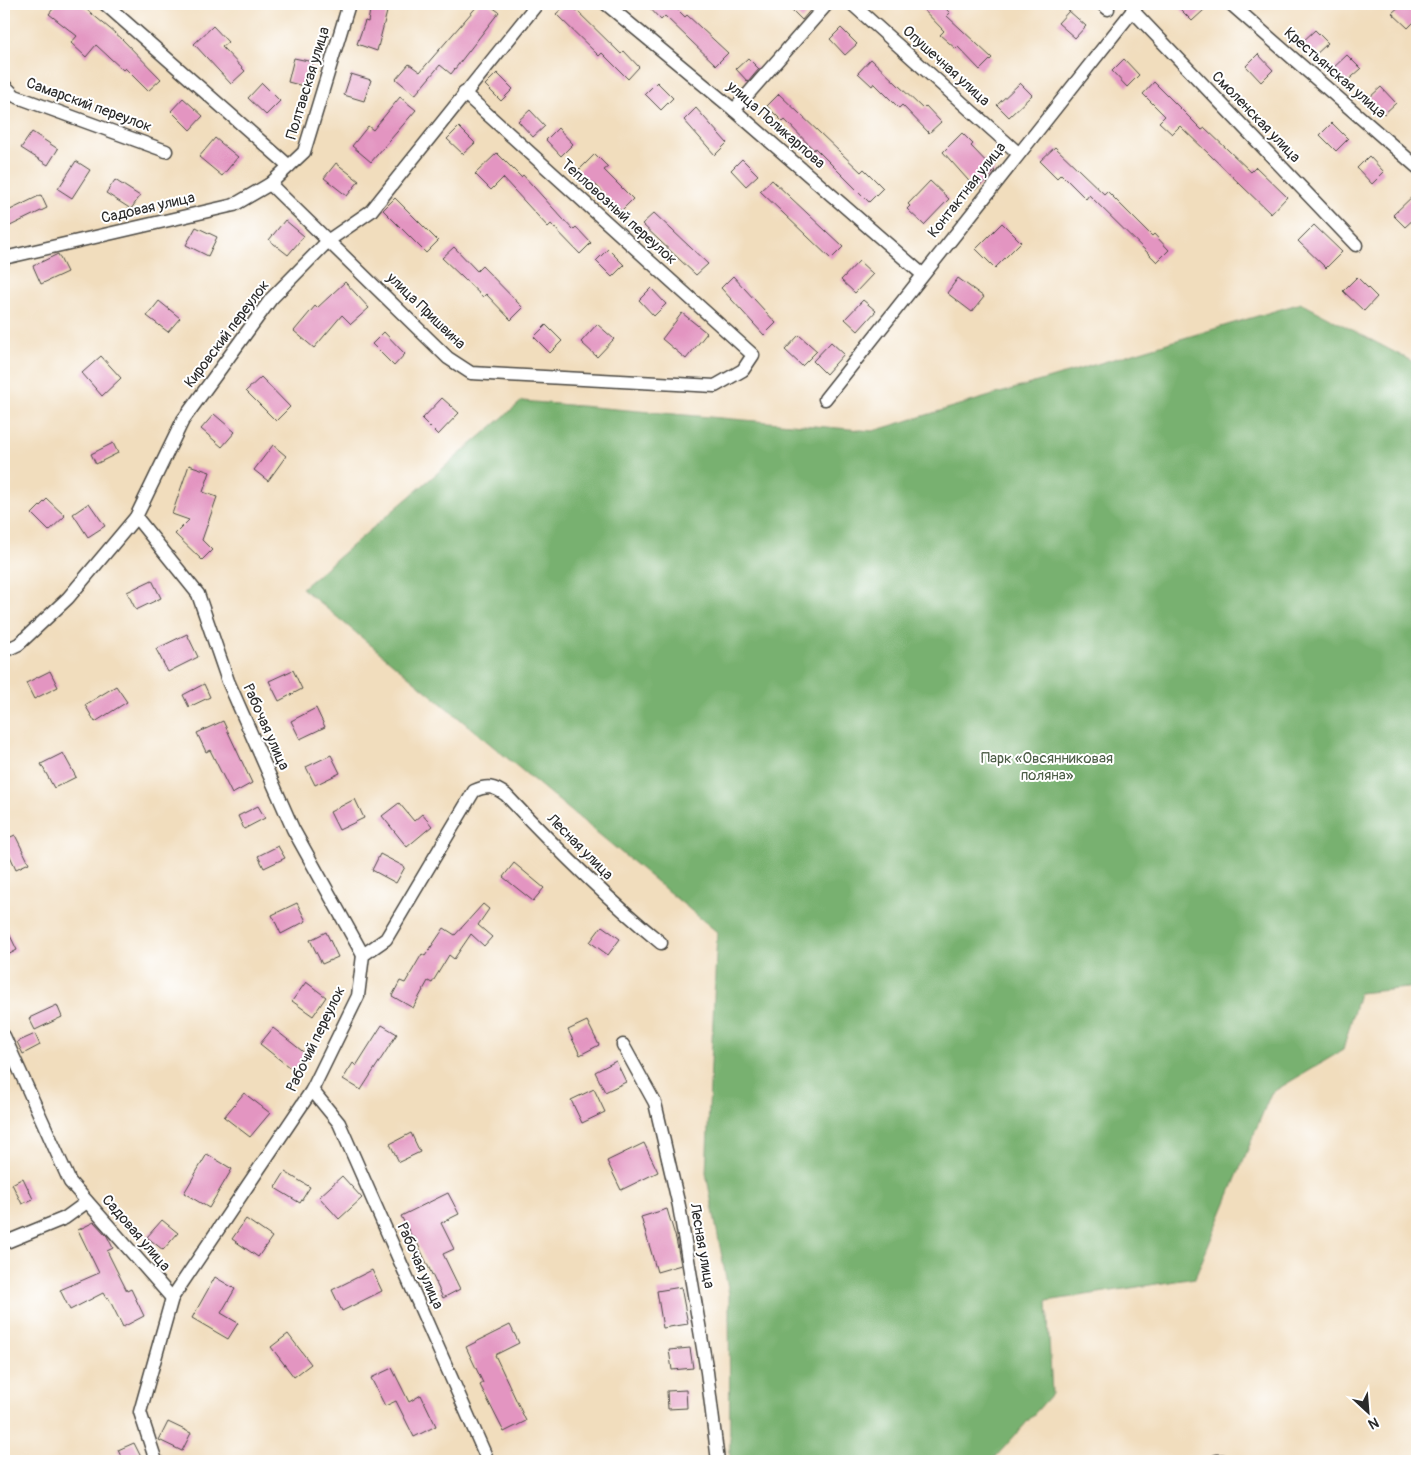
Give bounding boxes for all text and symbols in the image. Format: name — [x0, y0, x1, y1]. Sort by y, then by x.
street label: Опушечная улица — [898, 22, 994, 110]
street label: Крестьянская улица — [1280, 23, 1390, 123]
street label: Полтавская улица — [282, 24, 334, 142]
street label: Смоленская улица — [1207, 67, 1305, 167]
street label: Самарский переулок — [24, 73, 155, 137]
street label: улица Поликарпова — [722, 76, 829, 173]
street label: Контактная улица — [924, 138, 1010, 242]
street label: Тепловозный переулок — [557, 155, 681, 269]
street label: Садовая улица — [99, 188, 197, 228]
street label: улица Пришвина — [382, 268, 469, 353]
street label: Кировский переулок — [180, 276, 274, 392]
street label: Рабочая улица — [238, 681, 294, 773]
park label: Парк «Овсянниковая поляна» — [981, 749, 1113, 785]
street label: Лесная улица — [542, 809, 617, 884]
street label: Рабочий переулок — [282, 983, 350, 1095]
street label: Садовая улица — [98, 1191, 174, 1275]
street label: Лесная улица — [685, 1201, 719, 1290]
street label: Рабочая улица — [392, 1220, 448, 1312]
north arrow — [1344, 1388, 1394, 1438]
text: N — [1365, 1414, 1381, 1433]

